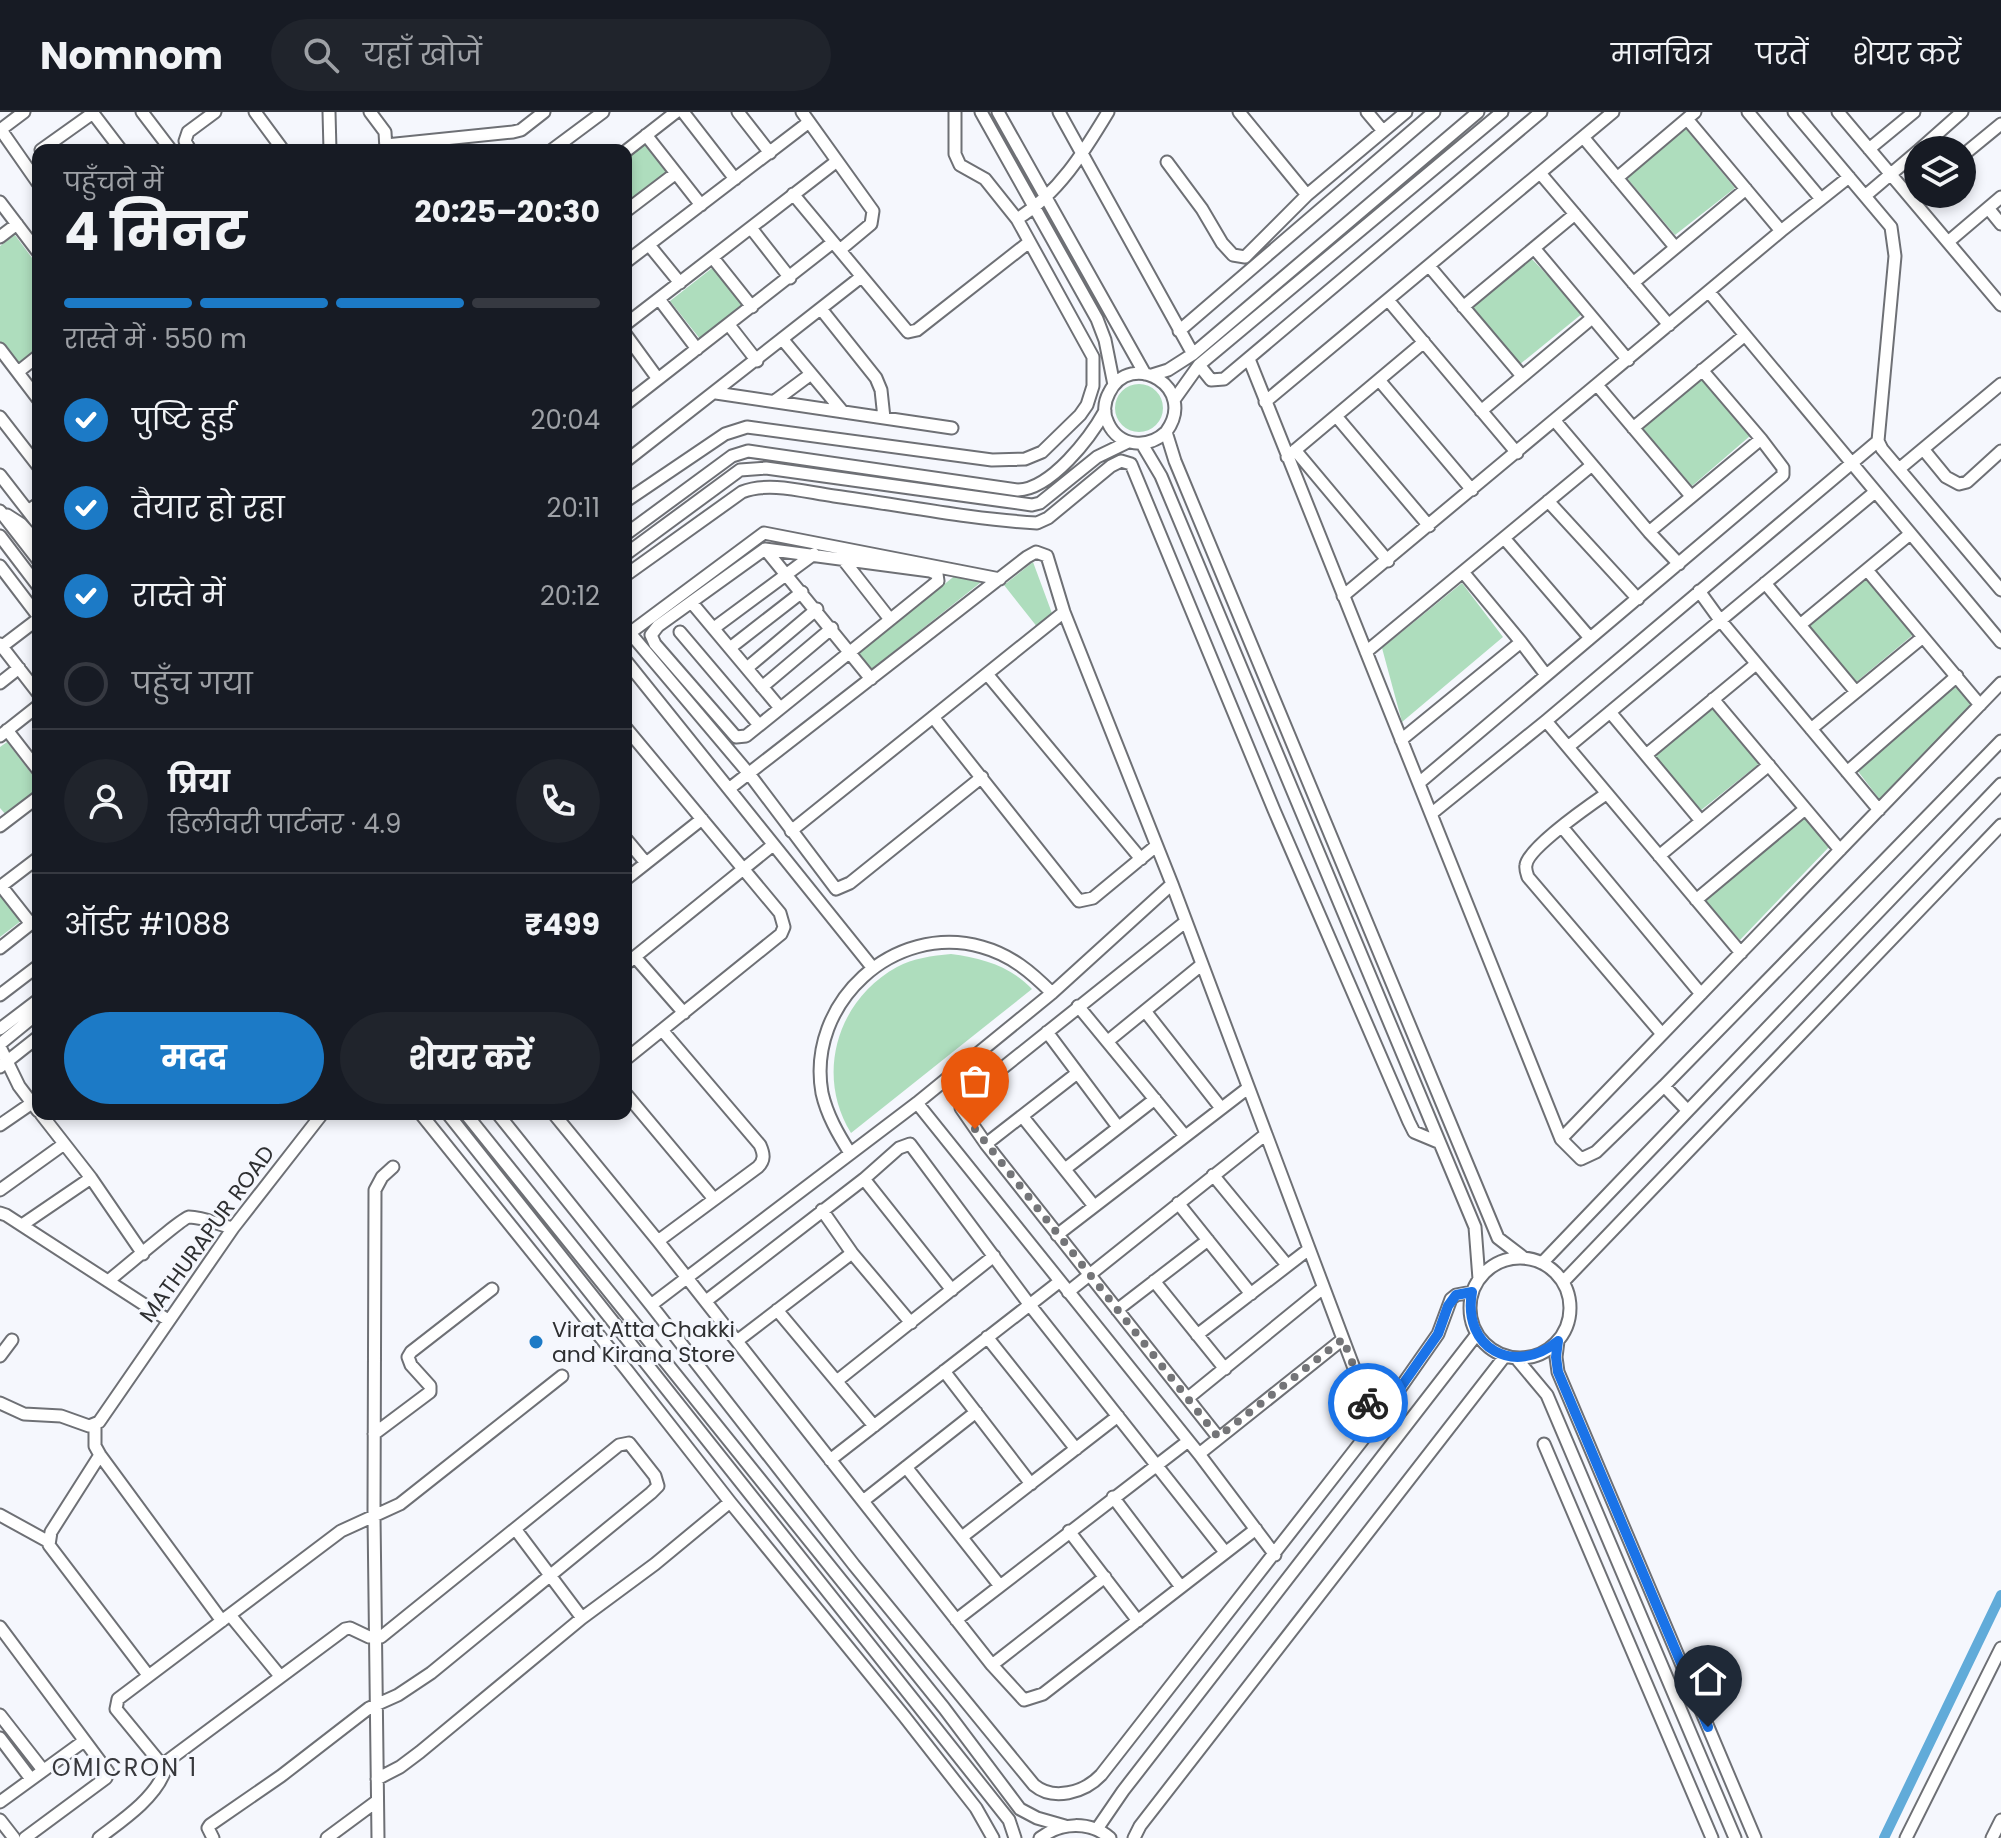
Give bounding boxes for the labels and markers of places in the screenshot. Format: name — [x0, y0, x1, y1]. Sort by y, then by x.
pin — [941, 1047, 1009, 1129]
place label: Virat Atta Chakki and Kirana Store — [552, 1314, 735, 1370]
marker: Virat Atta Chakki and Kirana Store — [527, 1333, 545, 1351]
pin — [1674, 1645, 1742, 1727]

